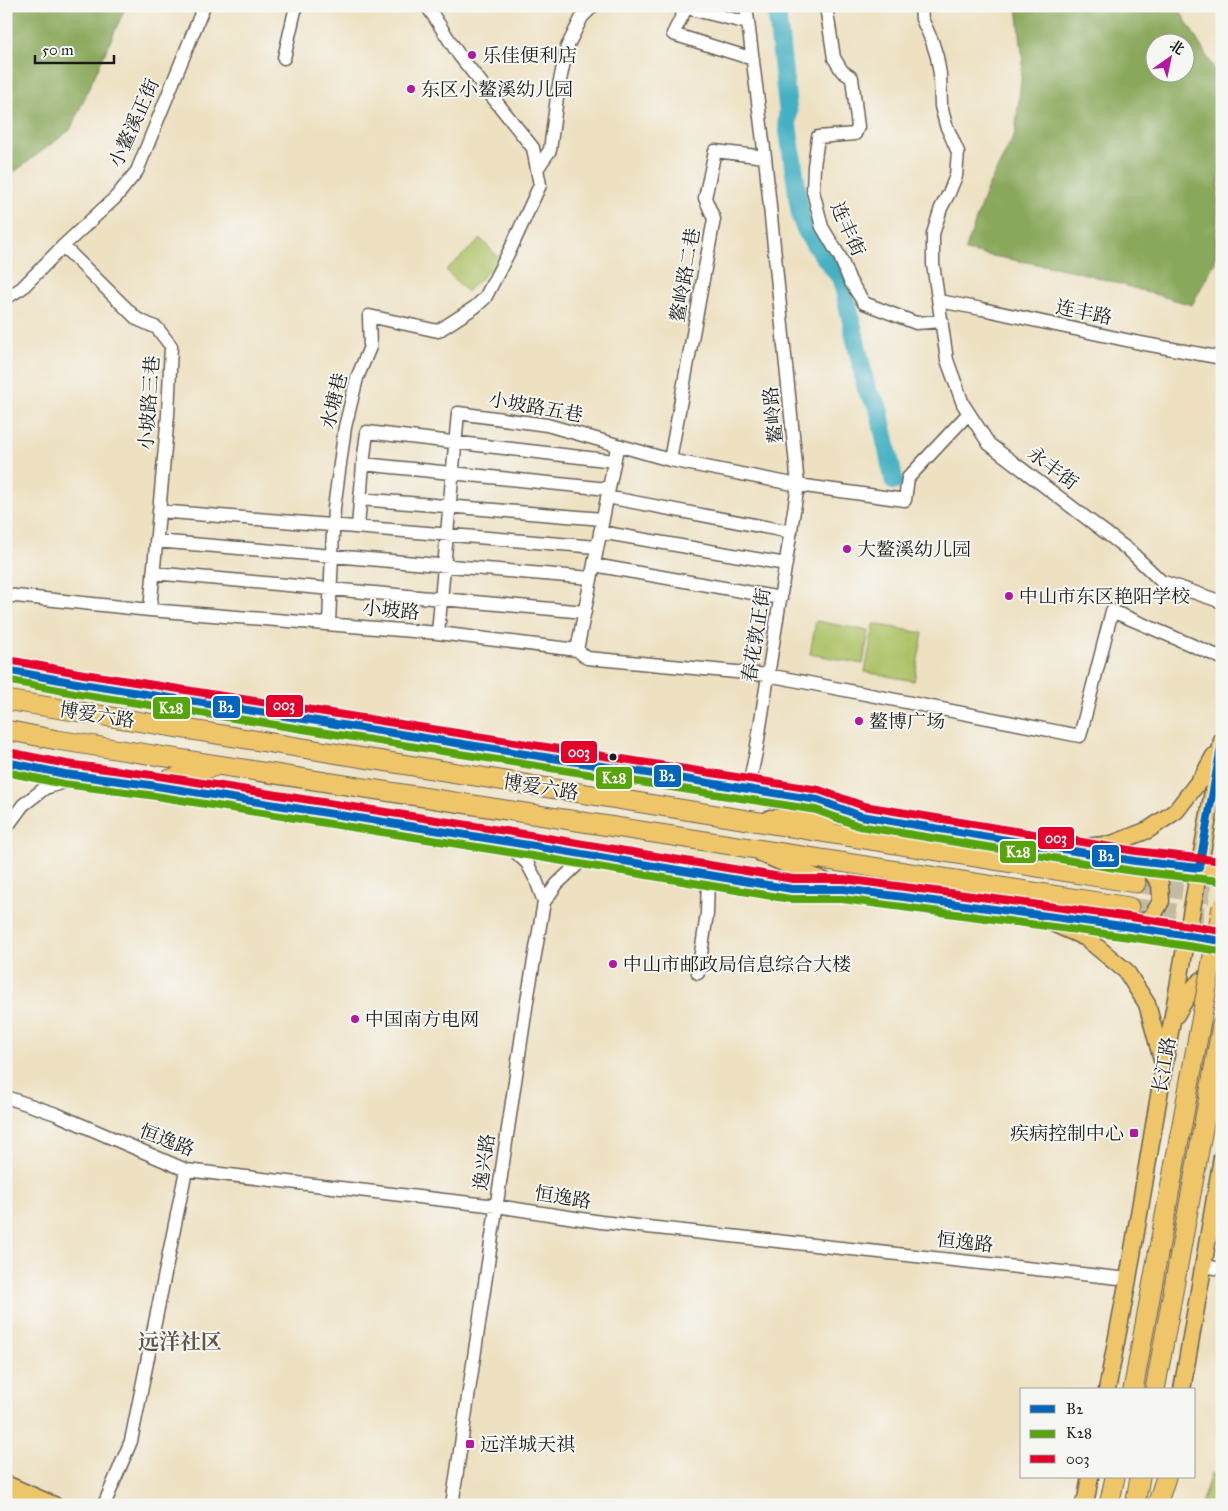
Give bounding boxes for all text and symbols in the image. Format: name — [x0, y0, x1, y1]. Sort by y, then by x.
scale bar — [35, 32, 114, 64]
north arrow — [1146, 32, 1196, 82]
text: 北 — [1166, 37, 1187, 58]
text: 50 m — [42, 41, 74, 59]
place label: 乐佳便利店 — [482, 44, 577, 67]
marker: 乐佳便利店 — [466, 49, 478, 61]
street label: 小鳌溪正街 — [104, 75, 164, 171]
place label: 东区小鳌溪幼儿园 — [421, 78, 573, 101]
marker: 东区小鳌溪幼儿园 — [405, 83, 417, 95]
street label: 连丰街 — [826, 198, 870, 260]
street label: 鳌岭路二巷 — [665, 226, 705, 324]
street label: 连丰路 — [1054, 295, 1114, 329]
street label: 小坡路三巷 — [134, 355, 164, 451]
street label: 水塘巷 — [316, 371, 352, 431]
street label: 鳌岭路 — [759, 385, 787, 445]
street label: 小坡路五巷 — [487, 387, 585, 427]
street label: 永丰街 — [1023, 442, 1083, 494]
place label: 大鳌溪幼儿园 — [857, 538, 971, 561]
marker: 大鳌溪幼儿园 — [841, 543, 853, 555]
place label: 中山市东区艳阳学校 — [1019, 585, 1190, 608]
street label: 春花敦正街 — [737, 586, 775, 684]
marker: 中山市东区艳阳学校 — [1003, 590, 1015, 602]
street label: 小坡路 — [362, 596, 420, 624]
line badge: 003 — [265, 694, 304, 718]
line badge: B2 — [212, 695, 241, 719]
line badge: K28 — [152, 696, 191, 720]
text: 003 — [273, 697, 295, 715]
street label: 博爱六路 — [58, 698, 136, 732]
text: B2 — [218, 699, 235, 716]
text: K28 — [159, 700, 183, 717]
place label: 鳌博广场 — [869, 710, 945, 733]
marker: 鳌博广场 — [853, 715, 865, 727]
line badge: 003 — [560, 740, 598, 764]
text: 003 — [568, 744, 590, 762]
unlabelled marker — [608, 752, 618, 762]
line badge: B2 — [653, 764, 682, 788]
line badge: K28 — [595, 766, 633, 790]
text: B2 — [659, 768, 676, 785]
street label: 博爱六路 — [502, 770, 580, 804]
text: K28 — [602, 770, 626, 787]
line badge: 003 — [1037, 826, 1075, 850]
text: 003 — [1045, 830, 1067, 848]
line badge: K28 — [999, 840, 1037, 864]
text: K28 — [1006, 844, 1030, 861]
line badge: B2 — [1091, 844, 1120, 868]
text: B2 — [1098, 848, 1115, 865]
place label: 中山市邮政局信息综合大楼 — [623, 953, 851, 976]
marker: 中山市邮政局信息综合大楼 — [607, 958, 619, 970]
place label: 中国南方电网 — [365, 1008, 479, 1031]
marker: 中国南方电网 — [349, 1013, 361, 1025]
street label: 长江路 — [1148, 1035, 1180, 1095]
street label: 恒逸路 — [136, 1119, 198, 1161]
place label: 疾病控制中心 — [1010, 1122, 1124, 1145]
marker: 疾病控制中心 — [1128, 1127, 1140, 1139]
street label: 逸兴路 — [469, 1132, 499, 1192]
street label: 恒逸路 — [533, 1181, 593, 1213]
street label: 恒逸路 — [935, 1228, 995, 1256]
district label: 远洋社区 — [138, 1329, 222, 1355]
legend — [1020, 1388, 1196, 1478]
text: B2 — [1066, 1400, 1084, 1418]
text: K28 — [1066, 1424, 1092, 1442]
place label: 远洋城天祺 — [480, 1433, 575, 1456]
marker: 远洋城天祺 — [464, 1438, 476, 1450]
text: 003 — [1066, 1450, 1089, 1468]

